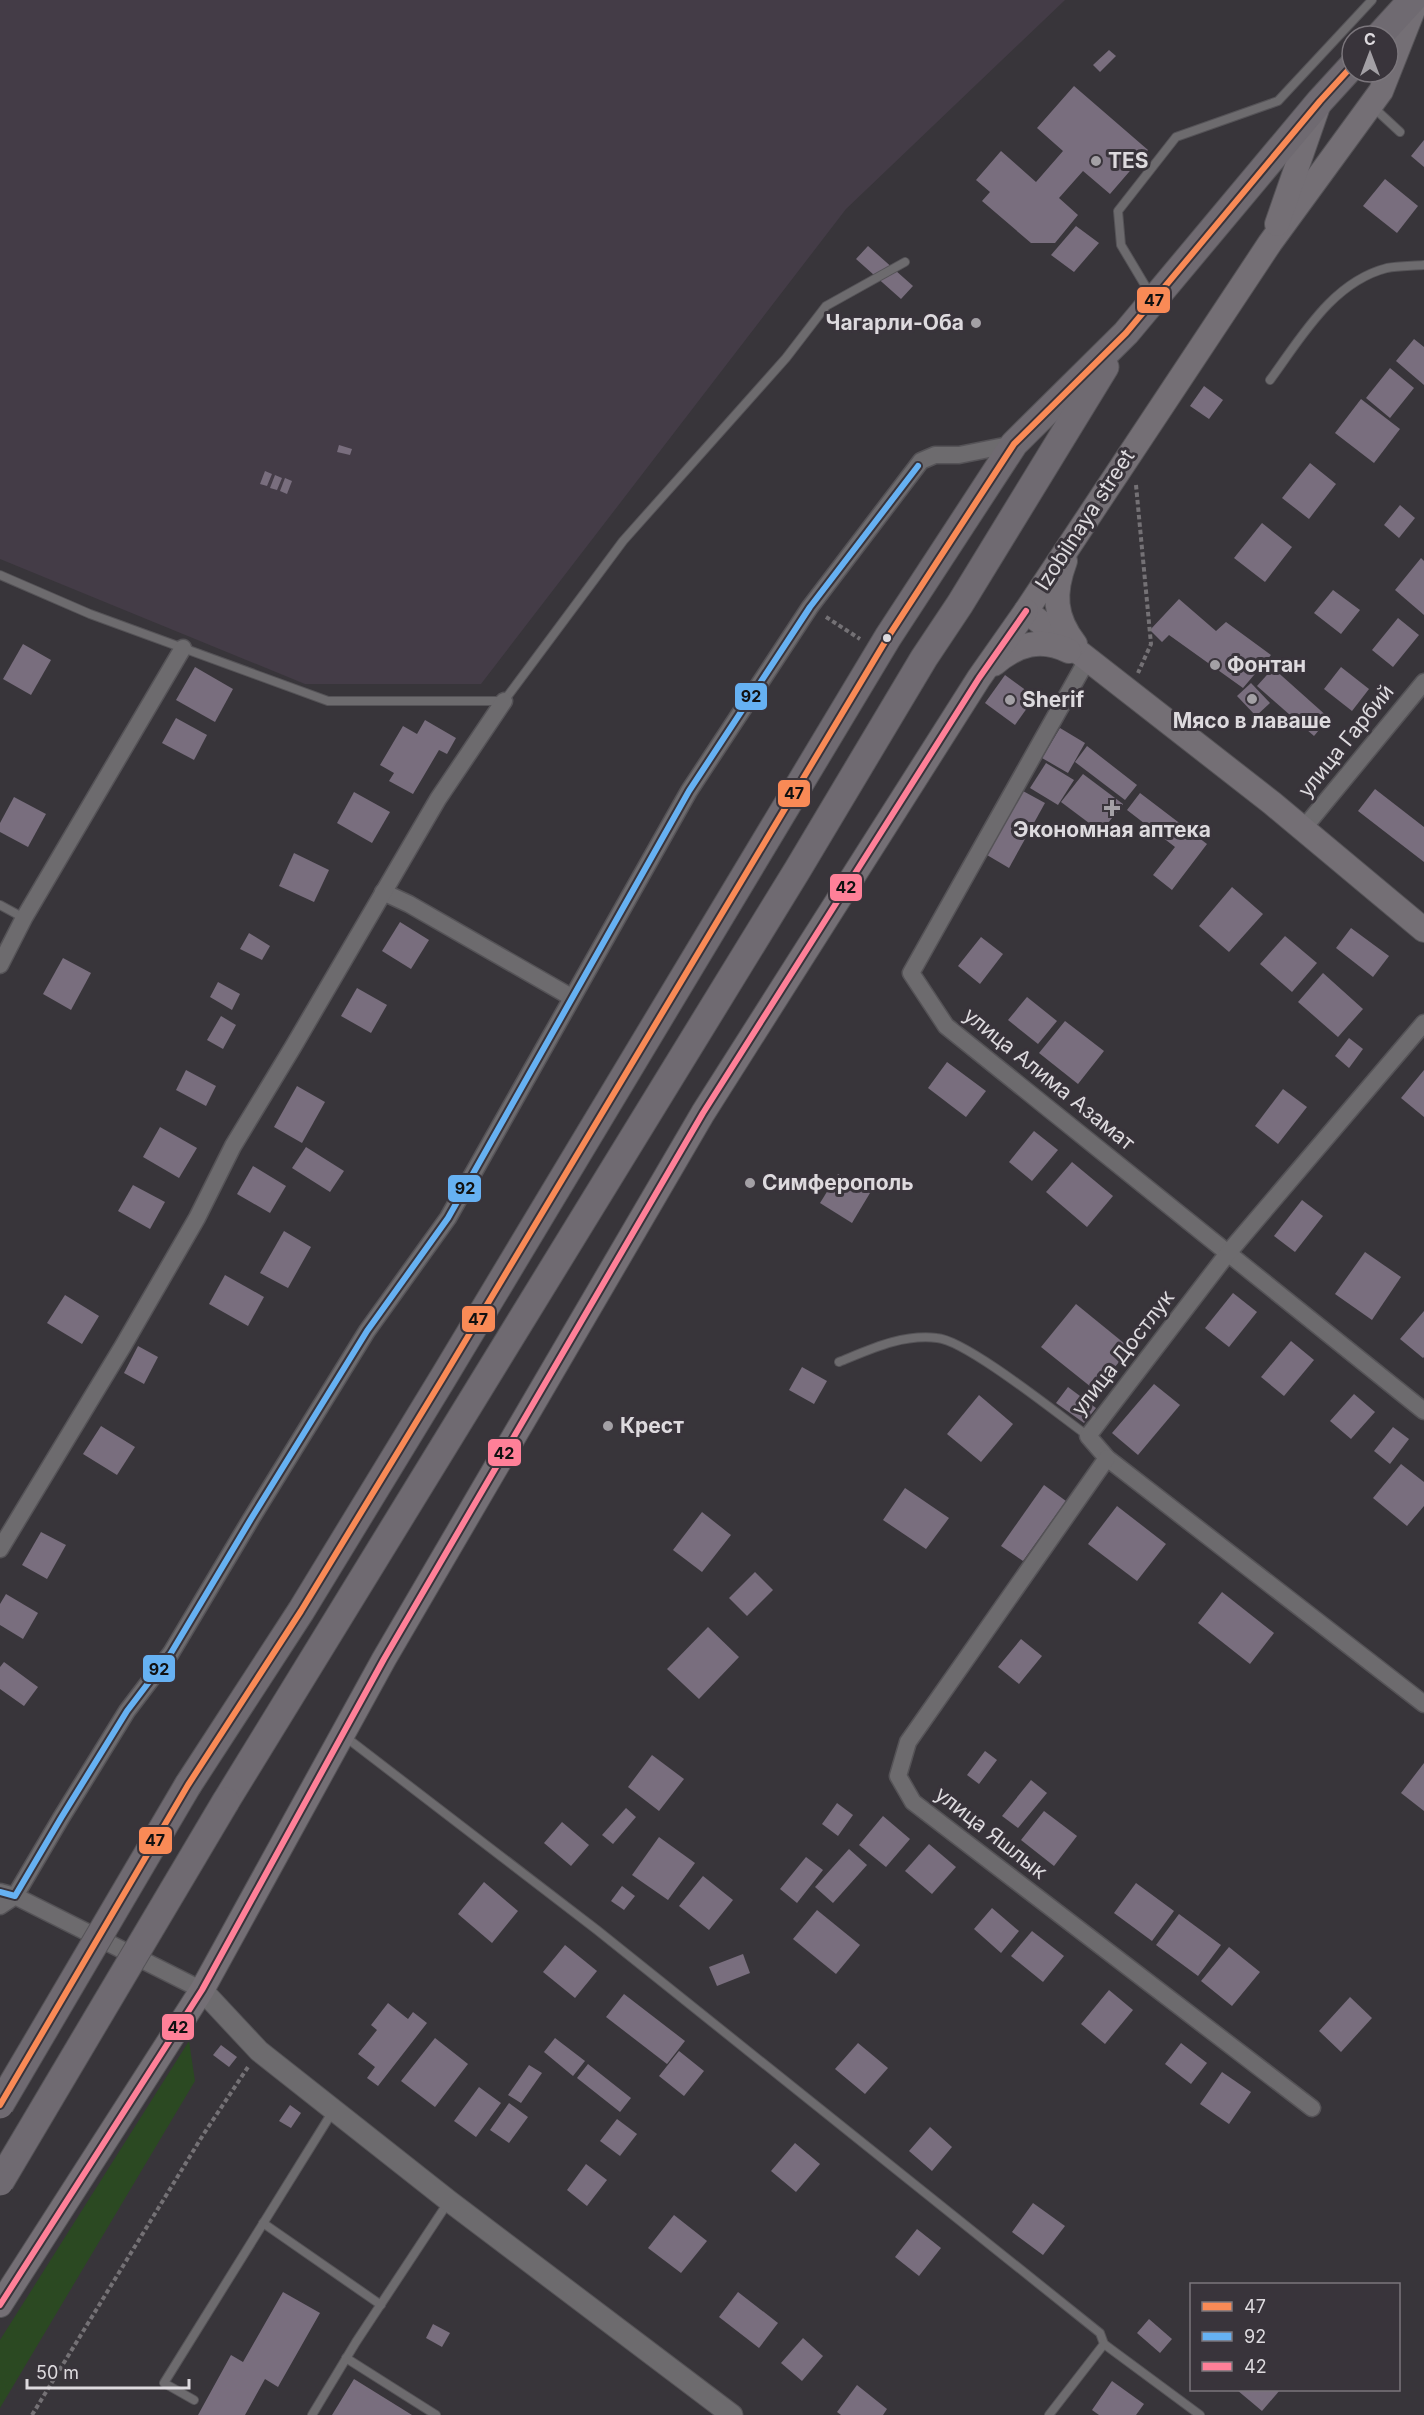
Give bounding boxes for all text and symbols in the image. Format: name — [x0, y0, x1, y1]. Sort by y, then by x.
north arrow — [1340, 24, 1400, 84]
text: С — [1364, 29, 1376, 49]
place label: TES — [1108, 148, 1149, 173]
marker: TES — [1089, 154, 1103, 168]
line badge: 47 — [1136, 286, 1171, 314]
text: 47 — [1144, 290, 1164, 310]
place label: Чагарли-Оба — [826, 310, 964, 335]
marker: Чагарли-Оба — [969, 316, 983, 330]
street label: Izobilnaya street — [1030, 445, 1139, 595]
unlabelled marker — [881, 632, 893, 644]
place label: Фонтан — [1227, 652, 1306, 677]
marker: Фонтан — [1208, 658, 1222, 672]
street label: улица Гарбий — [1292, 679, 1399, 802]
line badge: 92 — [734, 682, 768, 711]
text: 92 — [741, 686, 761, 706]
place label: Sherif — [1022, 687, 1085, 712]
marker: Мясо в лаваше — [1245, 692, 1259, 706]
marker: Sherif — [1003, 693, 1017, 707]
place label: Мясо в лаваше — [1173, 708, 1331, 733]
line badge: 47 — [777, 779, 811, 808]
text: 47 — [784, 783, 804, 803]
marker: Экономная аптека — [1105, 801, 1119, 815]
place label: Экономная аптека — [1013, 817, 1211, 842]
line badge: 42 — [829, 873, 863, 902]
text: 42 — [836, 877, 856, 897]
street label: улица Алима Азамат — [959, 1002, 1140, 1155]
place label: Симферополь — [762, 1170, 914, 1195]
line badge: 92 — [447, 1174, 482, 1203]
marker: Симферополь — [743, 1176, 757, 1190]
text: 92 — [455, 1178, 475, 1198]
street label: улица Достлук — [1066, 1285, 1180, 1420]
line badge: 47 — [461, 1305, 496, 1333]
text: 47 — [468, 1309, 488, 1329]
place label: Крест — [620, 1413, 684, 1438]
marker: Крест — [601, 1419, 615, 1433]
line badge: 42 — [487, 1438, 522, 1467]
text: 42 — [494, 1443, 514, 1463]
line badge: 92 — [142, 1654, 176, 1683]
text: 92 — [149, 1659, 169, 1679]
street label: улица Яшлык — [930, 1781, 1053, 1884]
line badge: 47 — [138, 1826, 173, 1855]
text: 47 — [145, 1830, 165, 1850]
line badge: 42 — [161, 2013, 195, 2041]
text: 42 — [168, 2017, 188, 2037]
legend — [1190, 2283, 1400, 2391]
text: 47 — [1244, 2296, 1266, 2317]
text: 92 — [1244, 2326, 1266, 2347]
scale bar — [27, 2352, 189, 2390]
text: 42 — [1244, 2356, 1267, 2377]
text: 50 m — [36, 2362, 79, 2383]

